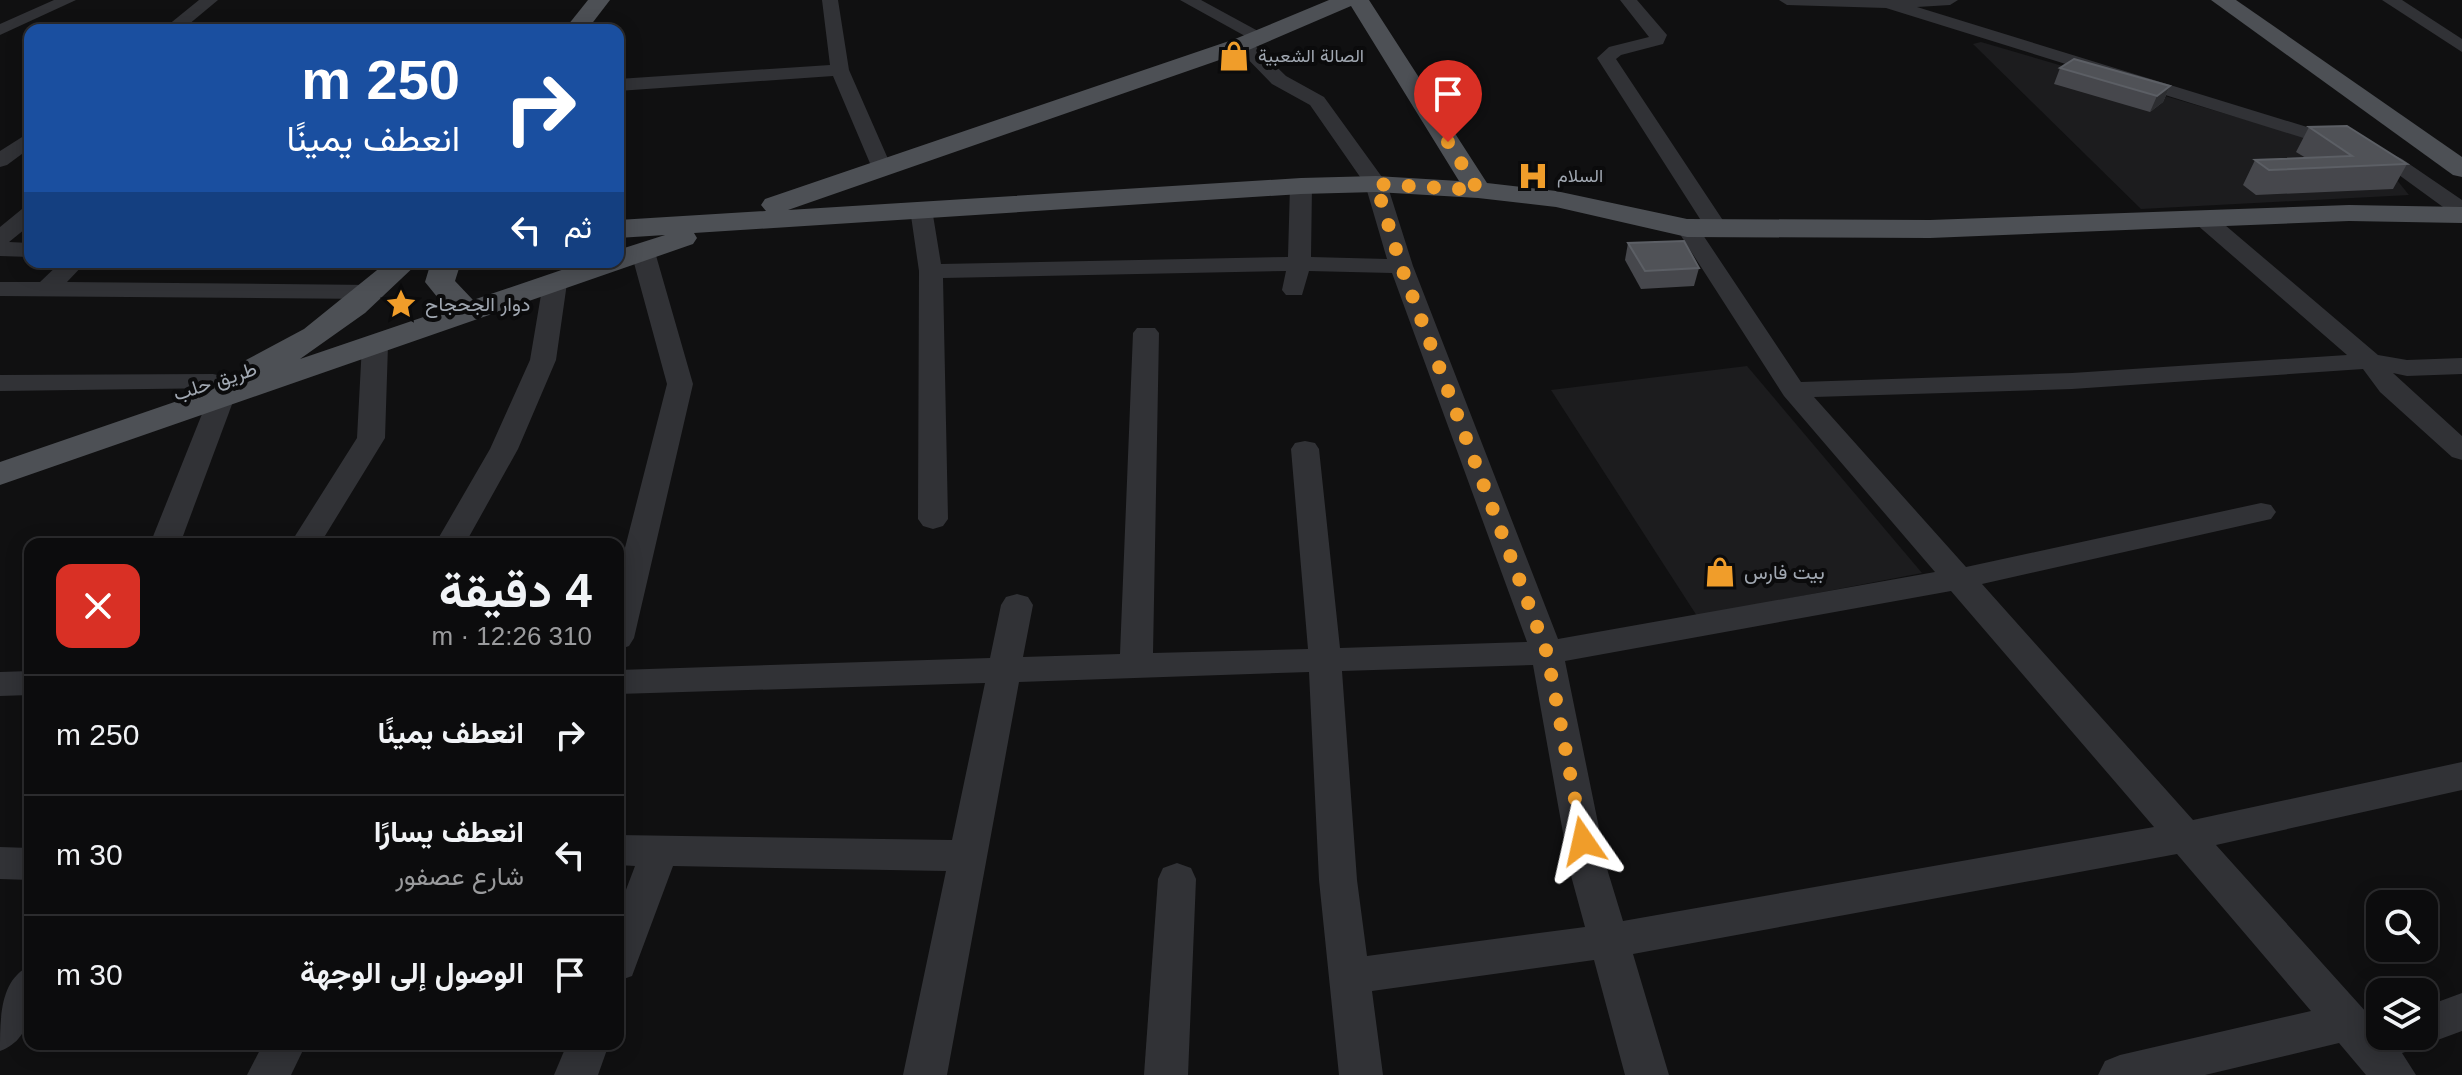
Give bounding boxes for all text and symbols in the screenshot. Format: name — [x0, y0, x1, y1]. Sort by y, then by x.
shop icon: الصالة الشعبية — [1217, 39, 1251, 73]
place label: الصالة الشعبية — [1258, 46, 1364, 66]
text: 250 m — [301, 48, 460, 111]
icon: right — [488, 56, 592, 160]
pin — [1414, 60, 1482, 142]
icon: arrive — [1426, 72, 1470, 116]
text: انعطف يمينًا — [287, 118, 460, 159]
hospital icon: السلام — [1516, 159, 1550, 193]
place label: السلام — [1557, 166, 1603, 188]
icon: left — [504, 208, 548, 252]
text: ثم — [564, 211, 592, 244]
place icon: دوار الجحجاح — [384, 287, 418, 321]
place label: دوار الجحجاح — [425, 293, 530, 318]
street label: طريق حلب — [171, 357, 260, 407]
shop icon: بيت فارس — [1703, 555, 1737, 589]
place label: بيت فارس — [1744, 561, 1825, 585]
button: close — [56, 564, 140, 648]
text: 4 دقيقة — [439, 564, 592, 617]
text: 310 m · 12:26 — [432, 621, 592, 651]
icon: right — [548, 713, 592, 757]
text: انعطف يمينًا — [377, 716, 524, 749]
text: 250 m — [56, 718, 139, 751]
position arrow — [1541, 799, 1625, 883]
text: انعطف يسارًا — [374, 815, 524, 848]
icon: left — [548, 833, 592, 877]
text: 30 m — [56, 838, 123, 871]
text: شارع عصفور — [395, 861, 524, 891]
map controls — [2366, 890, 2438, 1050]
button: search — [2366, 890, 2438, 962]
icon: arrive — [548, 953, 592, 997]
text: الوصول إلى الوجهة — [300, 956, 524, 989]
text: 30 m — [56, 958, 123, 991]
button: layers — [2366, 978, 2438, 1050]

